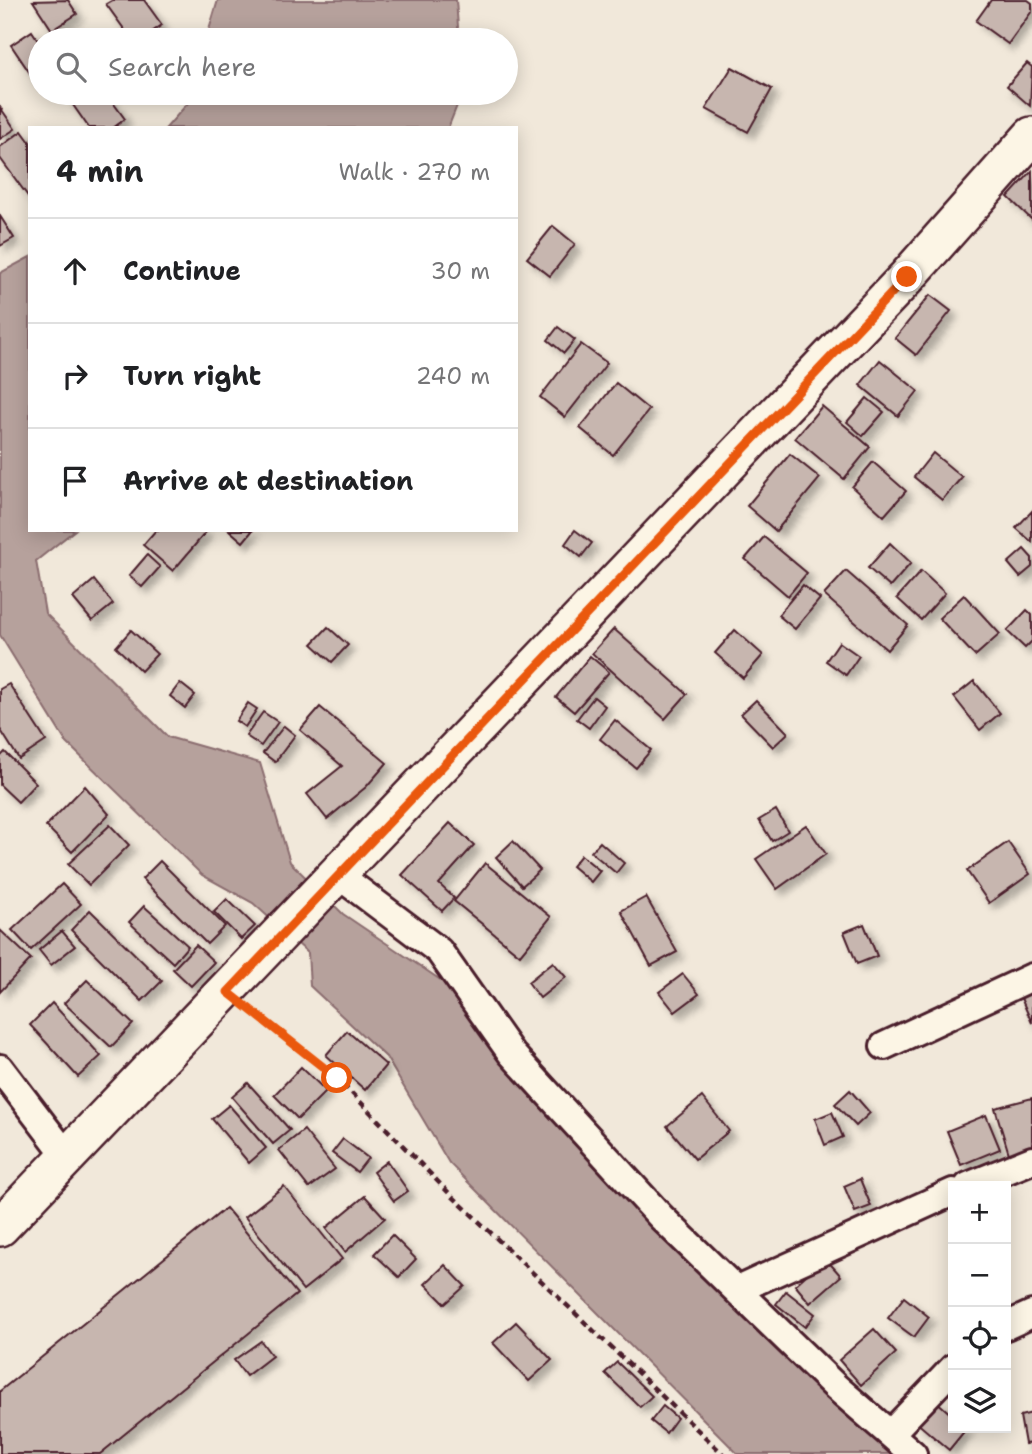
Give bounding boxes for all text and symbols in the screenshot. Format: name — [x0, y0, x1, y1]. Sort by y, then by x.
search box — [28, 28, 518, 105]
icon: search — [52, 48, 90, 86]
text: Search here — [108, 49, 257, 84]
text: 4 min — [56, 151, 143, 192]
text: Walk · 270 m — [338, 157, 490, 187]
icon: ahead — [56, 252, 94, 290]
text: Continue — [123, 253, 241, 288]
text: 30 m — [431, 256, 490, 286]
route end — [891, 261, 922, 292]
icon: right — [56, 357, 94, 395]
text: Turn right — [123, 358, 261, 393]
text: 240 m — [416, 361, 490, 391]
icon: arrive — [56, 462, 94, 500]
text: Arrive at destination — [123, 463, 413, 498]
route start — [321, 1062, 352, 1093]
map controls — [948, 1181, 1011, 1433]
button: + — [948, 1181, 1011, 1244]
button: − — [948, 1244, 1011, 1307]
button: locate — [948, 1307, 1011, 1370]
button: layers — [948, 1370, 1011, 1433]

